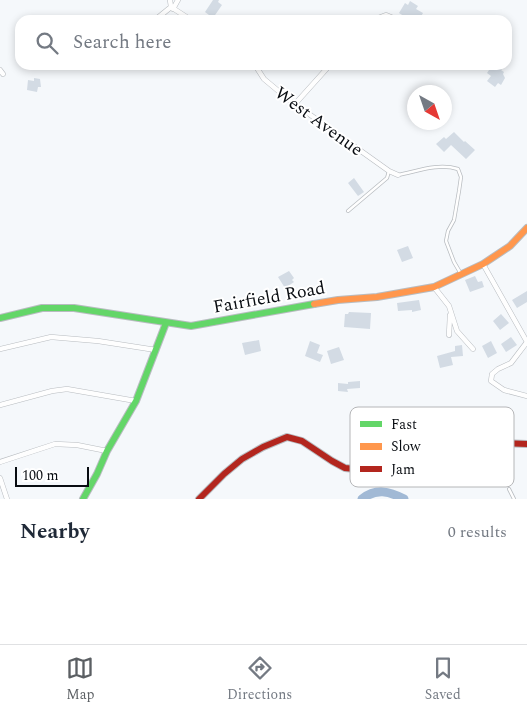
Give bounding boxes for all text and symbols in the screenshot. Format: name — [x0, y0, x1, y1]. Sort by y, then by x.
search box — [15, 15, 512, 70]
text: Search here — [73, 28, 172, 57]
icon: search — [33, 29, 61, 57]
street label: West Avenue — [269, 80, 369, 163]
north arrow — [407, 85, 452, 130]
street label: Fairfield Road — [211, 274, 327, 321]
legend — [350, 407, 514, 487]
text: Fast — [391, 414, 417, 435]
text: Slow — [391, 436, 421, 457]
text: Jam — [391, 459, 415, 480]
scale bar — [15, 464, 89, 487]
text: 100 m — [22, 465, 59, 486]
text: Nearby — [20, 516, 90, 548]
text: 0 results — [448, 520, 507, 544]
tab: Map — [66, 654, 94, 705]
tab: Directions — [227, 654, 292, 705]
tab: Saved — [425, 654, 461, 705]

